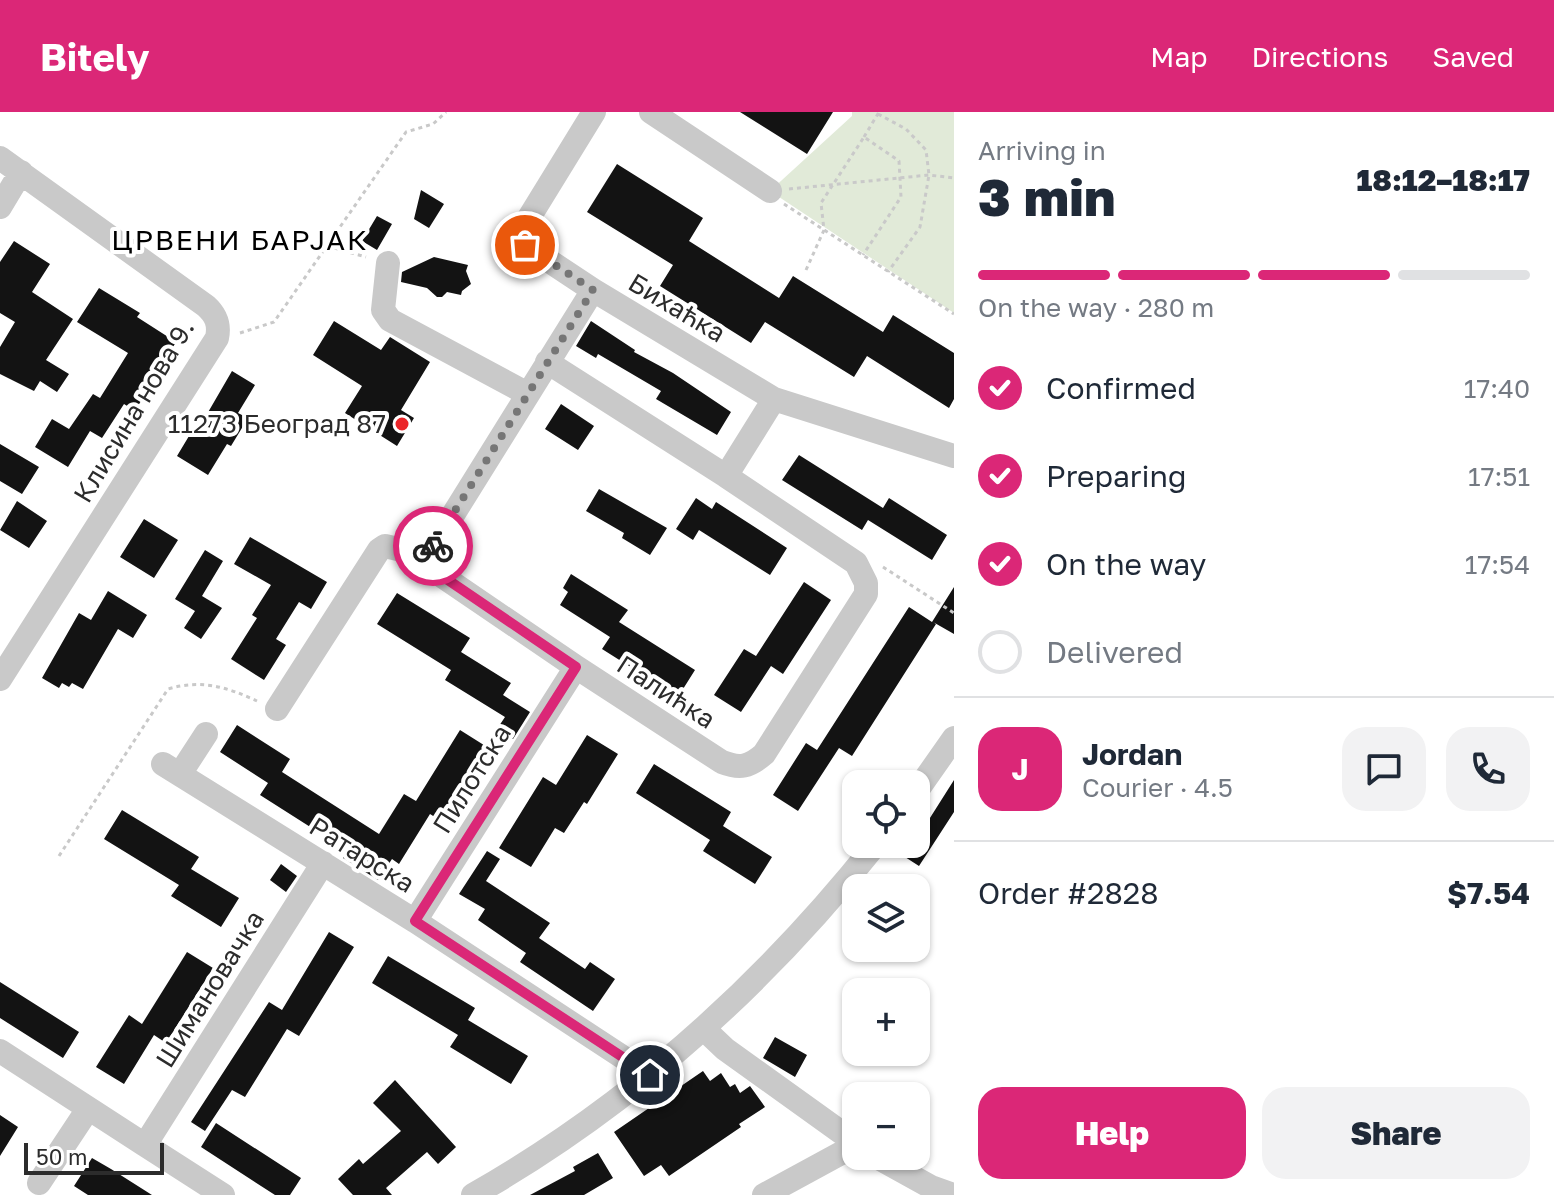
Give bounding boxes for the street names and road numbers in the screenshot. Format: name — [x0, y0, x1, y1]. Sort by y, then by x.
street label: Бихаћка — [623, 267, 731, 349]
street label: Клисина нова 9. — [67, 314, 200, 508]
street label: Палићка — [611, 648, 721, 735]
street label: Пилотска — [426, 719, 517, 839]
street label: Ратарска — [304, 810, 420, 899]
street label: Шимановачка — [149, 905, 270, 1073]

